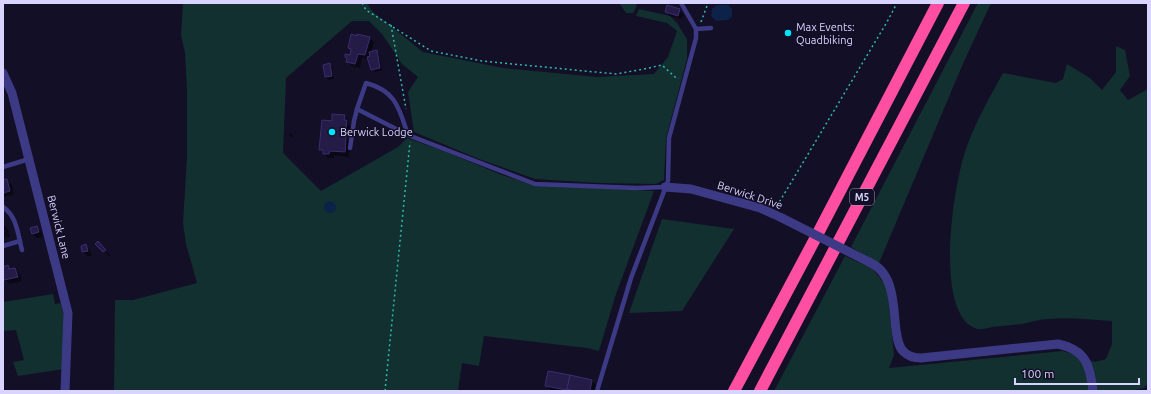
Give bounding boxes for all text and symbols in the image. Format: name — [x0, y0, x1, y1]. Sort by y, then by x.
place label: Max Events: Quadbiking — [796, 21, 855, 46]
marker: Max Events: Quadbiking — [783, 28, 793, 38]
place label: Berwick Lodge — [340, 126, 413, 138]
marker: Berwick Lodge — [327, 127, 337, 137]
street label: Berwick Drive — [716, 179, 784, 211]
road number: M5 — [850, 189, 874, 205]
street label: Berwick Lane — [45, 194, 73, 260]
scale bar — [1015, 360, 1139, 386]
text: 100 m — [1021, 367, 1054, 380]

